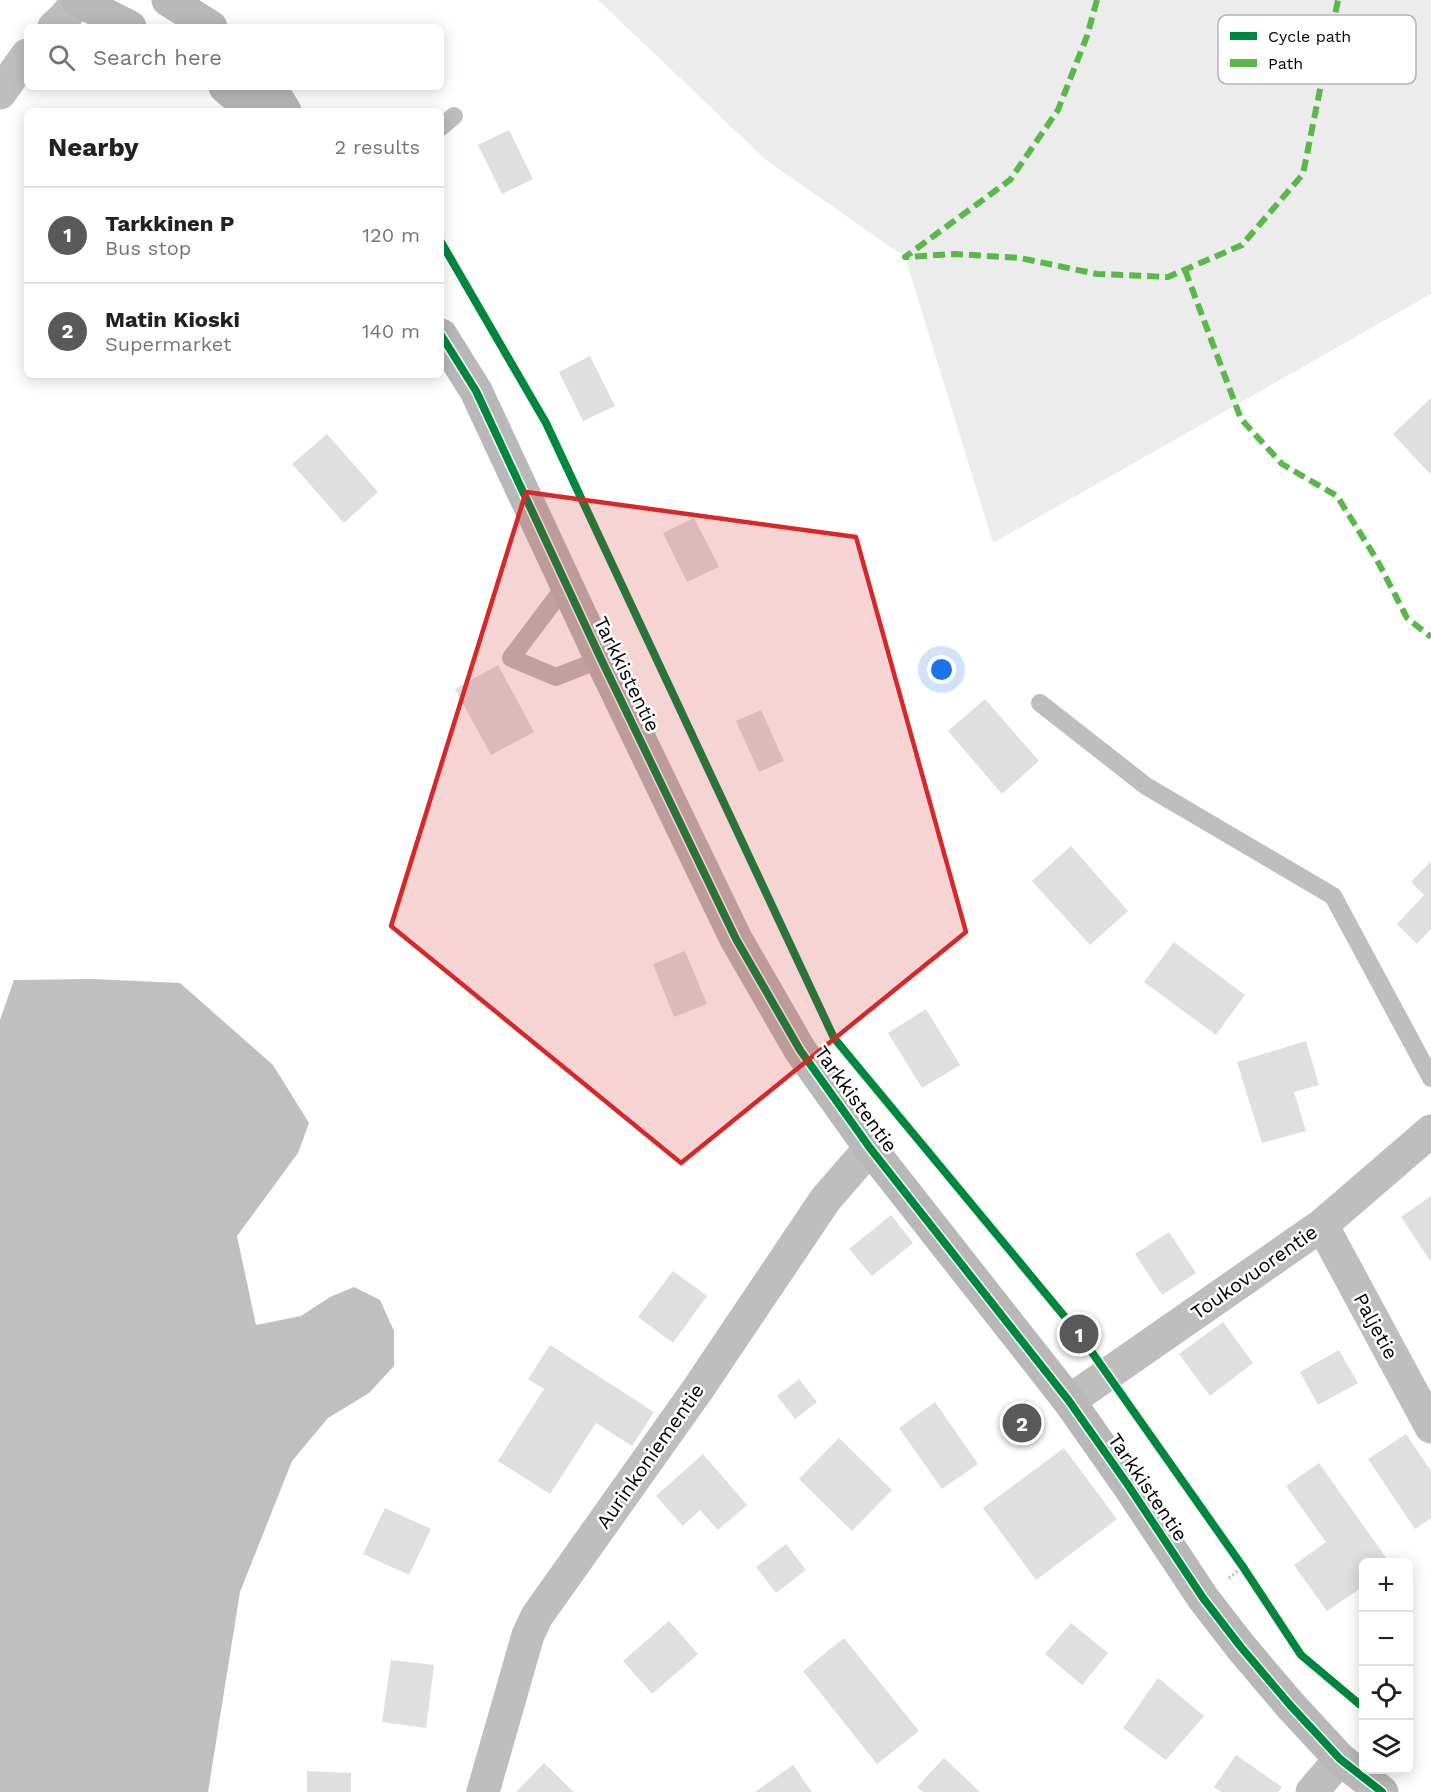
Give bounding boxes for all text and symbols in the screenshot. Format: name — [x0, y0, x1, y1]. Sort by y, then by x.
legend — [1218, 15, 1416, 84]
search box — [24, 24, 444, 90]
text: Cycle path — [1268, 27, 1351, 46]
icon: search — [45, 41, 78, 74]
text: Search here — [93, 45, 222, 70]
text: Path — [1268, 54, 1303, 73]
text: Nearby — [48, 132, 139, 162]
text: 2 results — [335, 135, 420, 159]
text: Tarkkinen P — [105, 211, 234, 236]
text: 1 — [63, 223, 72, 247]
text: 120 m — [362, 223, 420, 247]
text: Bus stop — [105, 236, 191, 260]
text: Matin Kioski — [105, 307, 240, 332]
text: 2 — [62, 319, 73, 343]
text: 140 m — [362, 319, 420, 343]
text: Supermarket — [105, 332, 231, 356]
street label: Tarkkistentie — [589, 612, 665, 736]
your location — [927, 655, 956, 684]
street label: Tarkkistentie — [809, 1041, 903, 1157]
street label: Toukovuorentie — [1186, 1219, 1322, 1325]
street label: Paljetie — [1349, 1289, 1403, 1363]
pin: 1 — [1060, 1312, 1098, 1356]
street label: Aurinkoniementie — [591, 1379, 709, 1533]
pin: 2 — [1002, 1400, 1042, 1446]
street label: Tarkkistentie — [1103, 1428, 1193, 1546]
map controls — [1359, 1558, 1413, 1774]
button: + — [1359, 1558, 1413, 1612]
button: − — [1359, 1612, 1413, 1666]
button: locate — [1359, 1666, 1413, 1720]
button: layers — [1359, 1720, 1413, 1774]

